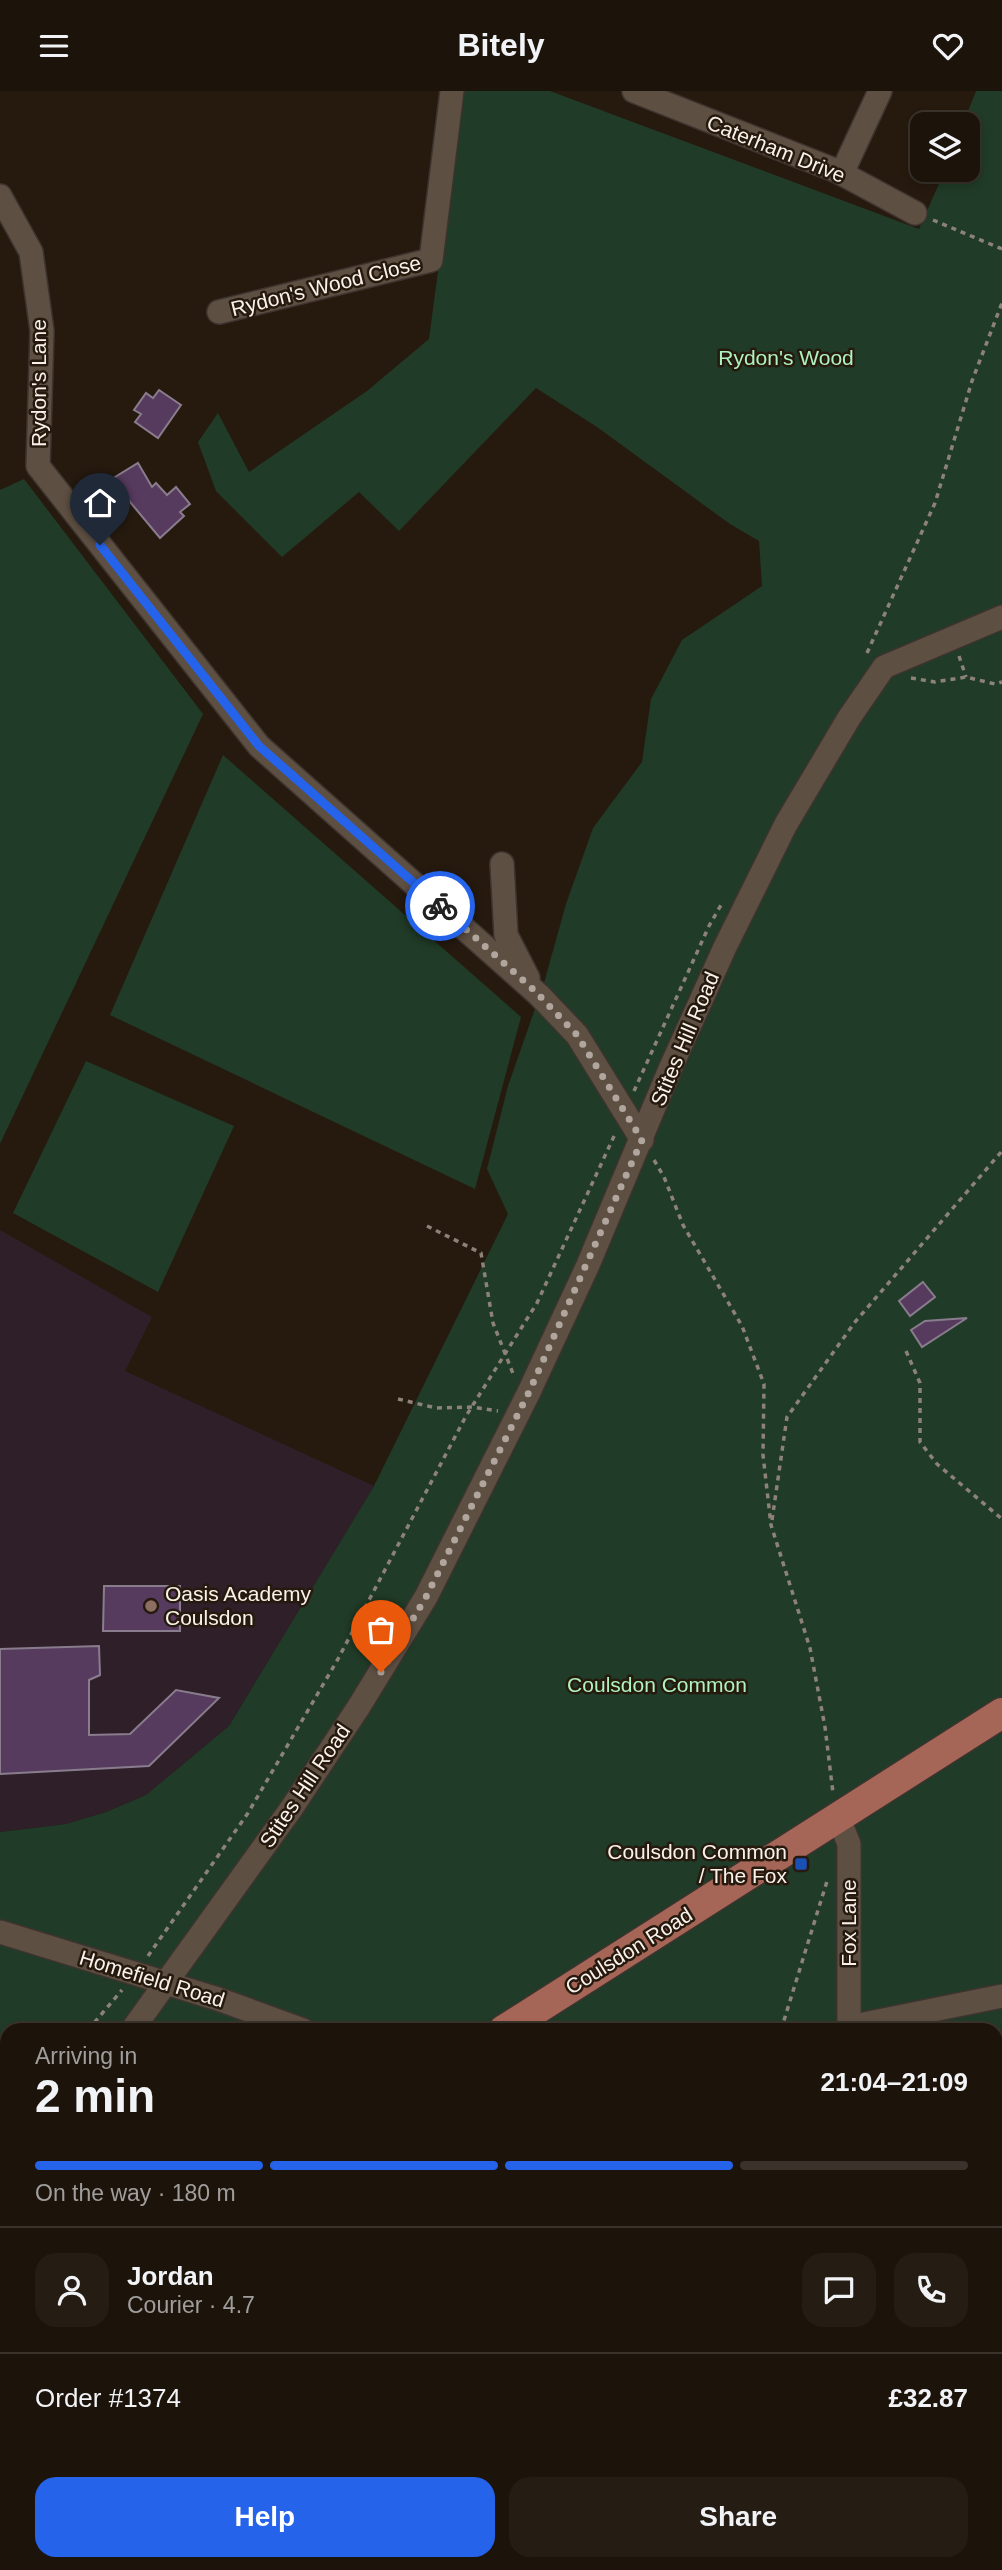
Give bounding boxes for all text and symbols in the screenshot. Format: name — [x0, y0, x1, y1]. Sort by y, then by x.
icon: menu — [35, 27, 73, 65]
text: Bitely — [457, 27, 545, 63]
icon: heart — [929, 27, 967, 65]
street label: Caterham Drive — [704, 110, 849, 187]
map controls — [910, 112, 980, 182]
button: layers — [910, 112, 980, 182]
street label: Rydon's Wood Close — [228, 251, 423, 320]
street label: Rydon's Lane — [27, 319, 50, 447]
park label: Rydon's Wood — [718, 346, 854, 369]
pin — [70, 473, 130, 545]
icon: home — [81, 484, 119, 522]
courier — [405, 871, 475, 941]
icon: bike — [421, 887, 459, 925]
street label: Stites Hill Road — [646, 968, 723, 1109]
place label: Oasis Academy Coulsdon — [165, 1582, 311, 1629]
marker: Oasis Academy Coulsdon — [143, 1598, 159, 1614]
pin — [351, 1600, 411, 1672]
icon: bag — [362, 1611, 400, 1649]
park label: Coulsdon Common — [567, 1673, 747, 1696]
street label: Stites Hill Road — [255, 1720, 354, 1852]
place label: Coulsdon Common / The Fox — [607, 1840, 787, 1887]
marker: Coulsdon Common / The Fox — [793, 1856, 809, 1872]
street label: Fox Lane — [837, 1879, 860, 1967]
street label: Coulsdon Road — [561, 1902, 696, 1999]
street label: Homefield Road — [77, 1946, 228, 2012]
text: Arriving in — [35, 2043, 137, 2069]
text: 21:04–21:09 — [821, 2067, 968, 2097]
text: 2 min — [35, 2070, 155, 2122]
text: On the way · 180 m — [35, 2180, 236, 2206]
button: person — [35, 2253, 109, 2327]
button: chat — [802, 2253, 876, 2327]
button: phone — [894, 2253, 968, 2327]
text: Jordan — [127, 2261, 214, 2291]
text: Courier · 4.7 — [127, 2292, 255, 2318]
text: Order #1374 — [35, 2383, 181, 2413]
text: £32.87 — [888, 2383, 968, 2413]
button: Help — [35, 2477, 495, 2557]
button: Share — [509, 2477, 968, 2557]

